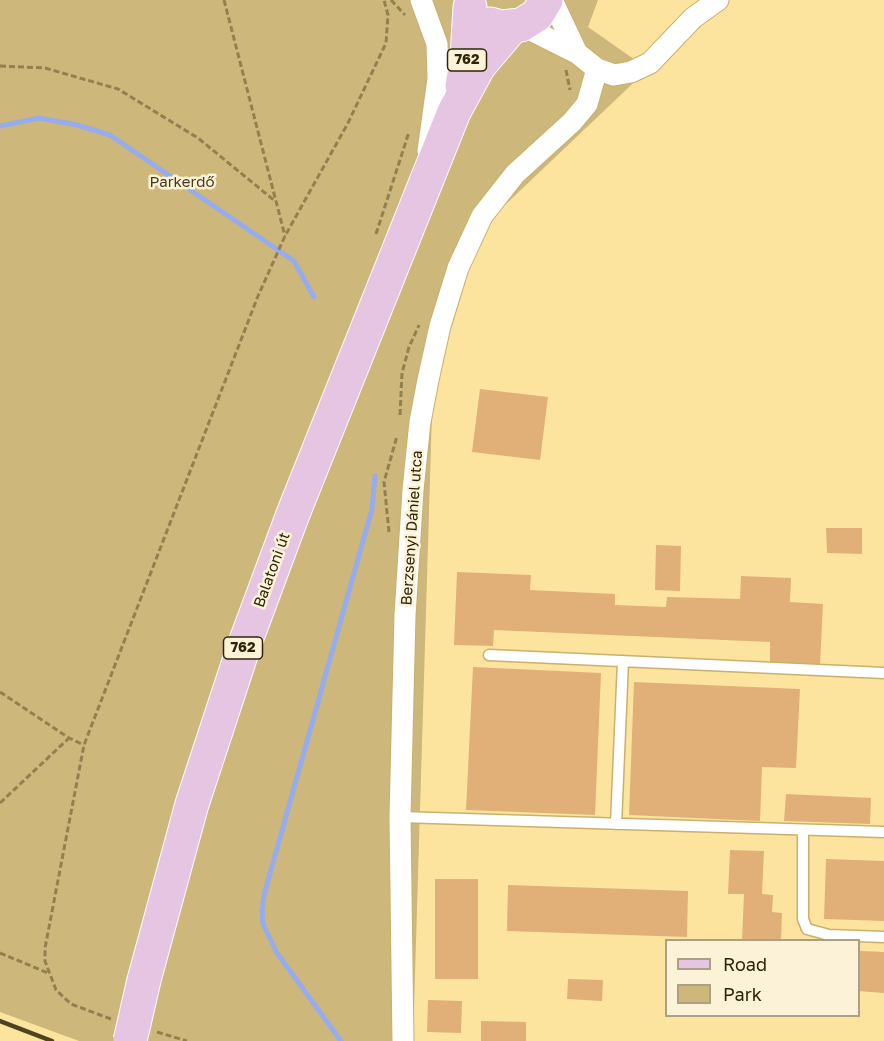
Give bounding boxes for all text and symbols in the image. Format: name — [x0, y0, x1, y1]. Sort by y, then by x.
road number: 762 — [448, 49, 486, 71]
park label: Parkerdő — [150, 173, 214, 191]
street label: Berzsenyi Dániel utca — [398, 450, 426, 606]
street label: Balatoni út — [250, 530, 294, 610]
road number: 762 — [224, 637, 262, 659]
legend — [665, 939, 860, 1017]
text: Road — [723, 953, 767, 975]
text: Park — [723, 983, 762, 1005]

